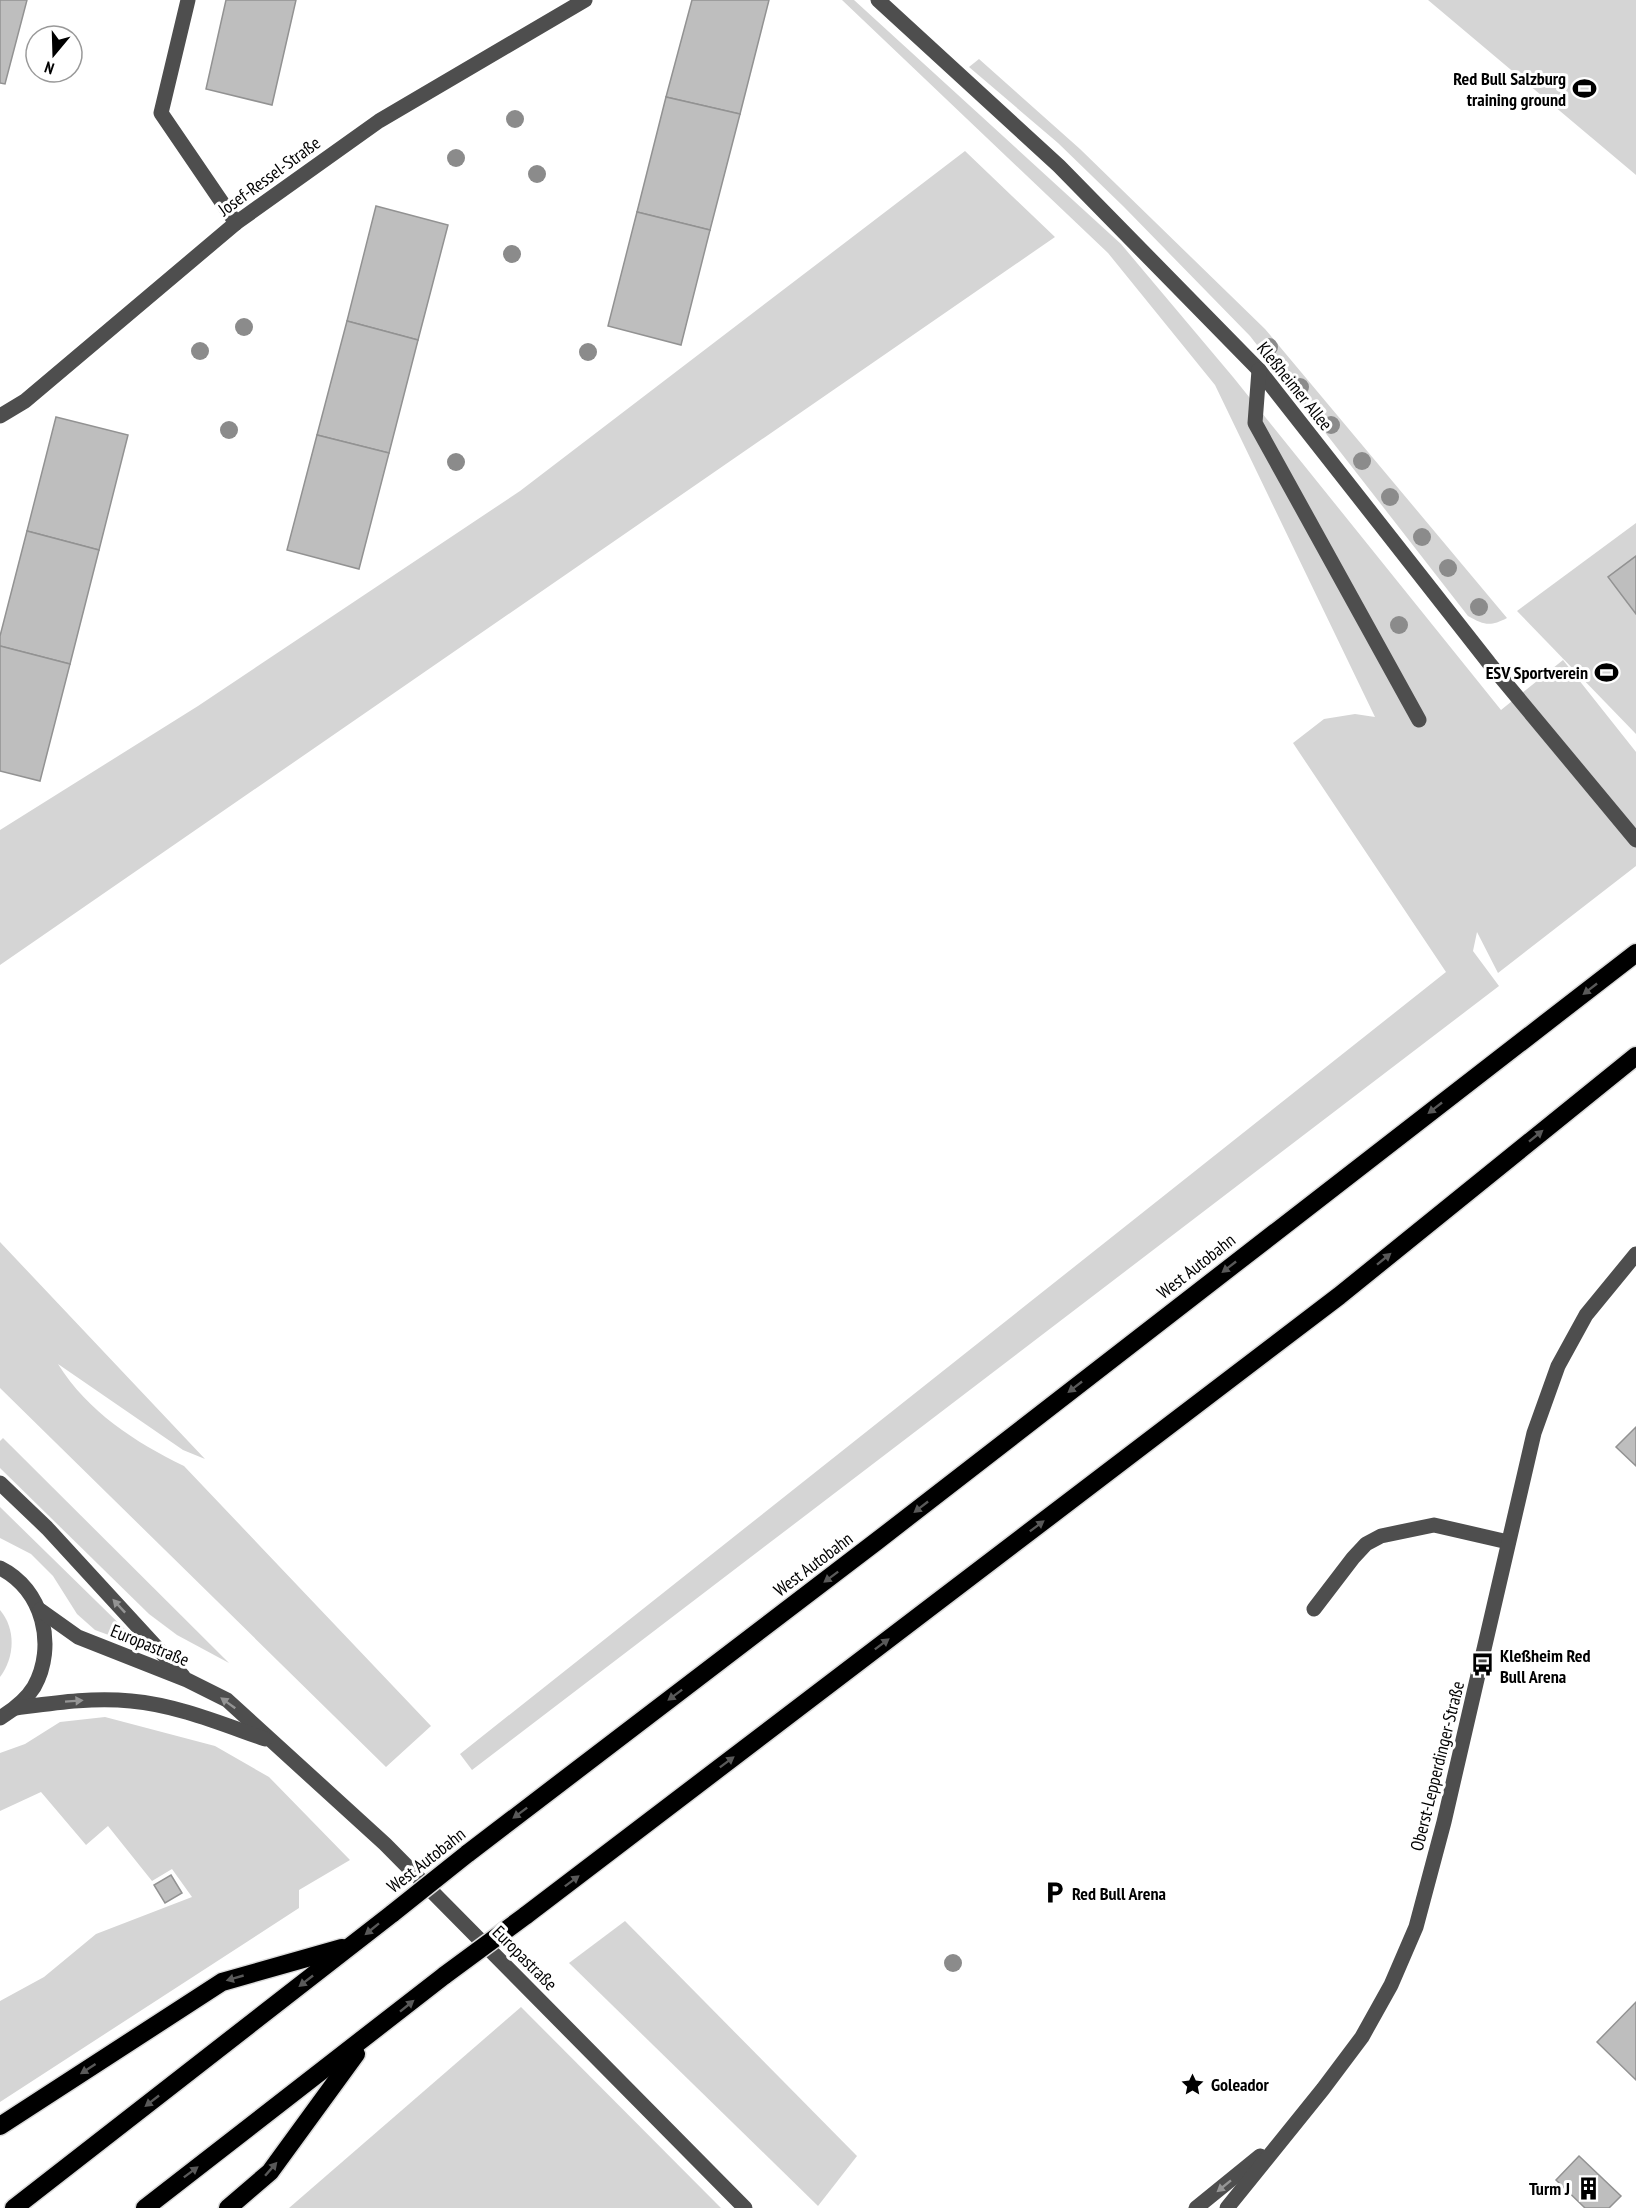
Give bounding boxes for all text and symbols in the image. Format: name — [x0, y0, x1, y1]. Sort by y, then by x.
north arrow — [24, 24, 84, 84]
text: N — [42, 57, 56, 79]
place label: Red Bull Salzburg training ground — [1453, 67, 1566, 111]
sports icon: Red Bull Salzburg training ground — [1571, 75, 1597, 101]
street label: Josef-Ressel-Straße — [213, 131, 325, 221]
street label: Kleßheimer Allee — [1252, 337, 1338, 435]
sports icon: ESV Sportverein — [1593, 659, 1619, 685]
place label: ESV Sportverein — [1486, 661, 1588, 684]
one-way arrow — [1582, 982, 1597, 994]
one-way arrow — [1428, 1101, 1443, 1113]
one-way arrow — [1528, 1130, 1544, 1143]
street label: West Autobahn — [1152, 1228, 1240, 1304]
one-way arrow — [1377, 1253, 1392, 1266]
one-way arrow — [1221, 1261, 1236, 1273]
one-way arrow — [1067, 1381, 1083, 1394]
one-way arrow — [913, 1501, 929, 1514]
one-way arrow — [1029, 1520, 1045, 1532]
street label: West Autobahn — [769, 1527, 857, 1601]
one-way arrow — [823, 1570, 838, 1582]
one-way arrow — [112, 1599, 126, 1614]
street label: Europastraße — [107, 1619, 193, 1671]
one-way arrow — [874, 1638, 890, 1651]
place label: Kleßheim Red Bull Arena — [1500, 1644, 1591, 1688]
bus stop icon: Kleßheim Red Bull Arena — [1469, 1652, 1495, 1678]
street label: Oberst-Lepperdinger-Straße — [1405, 1679, 1469, 1853]
one-way arrow — [668, 1689, 683, 1701]
one-way arrow — [64, 1696, 83, 1705]
one-way arrow — [221, 1697, 237, 1709]
one-way arrow — [719, 1756, 735, 1769]
one-way arrow — [513, 1807, 528, 1819]
street label: West Autobahn — [382, 1822, 470, 1898]
one-way arrow — [564, 1874, 580, 1887]
parking icon: Red Bull Arena — [1041, 1880, 1067, 1906]
place label: Red Bull Arena — [1072, 1882, 1166, 1905]
street label: Europastraße — [488, 1921, 562, 1995]
one-way arrow — [365, 1922, 380, 1935]
one-way arrow — [226, 1974, 244, 1983]
one-way arrow — [298, 1975, 313, 1987]
one-way arrow — [399, 1999, 415, 2012]
one-way arrow — [80, 2063, 97, 2074]
place icon: Goleador — [1180, 2071, 1206, 2097]
place label: Goleador — [1211, 2073, 1270, 2096]
one-way arrow — [144, 2095, 160, 2108]
one-way arrow — [264, 2162, 277, 2177]
one-way arrow — [184, 2167, 199, 2179]
building icon: Turm J — [1575, 2175, 1601, 2201]
place label: Turm J — [1529, 2177, 1570, 2200]
one-way arrow — [1216, 2179, 1231, 2191]

